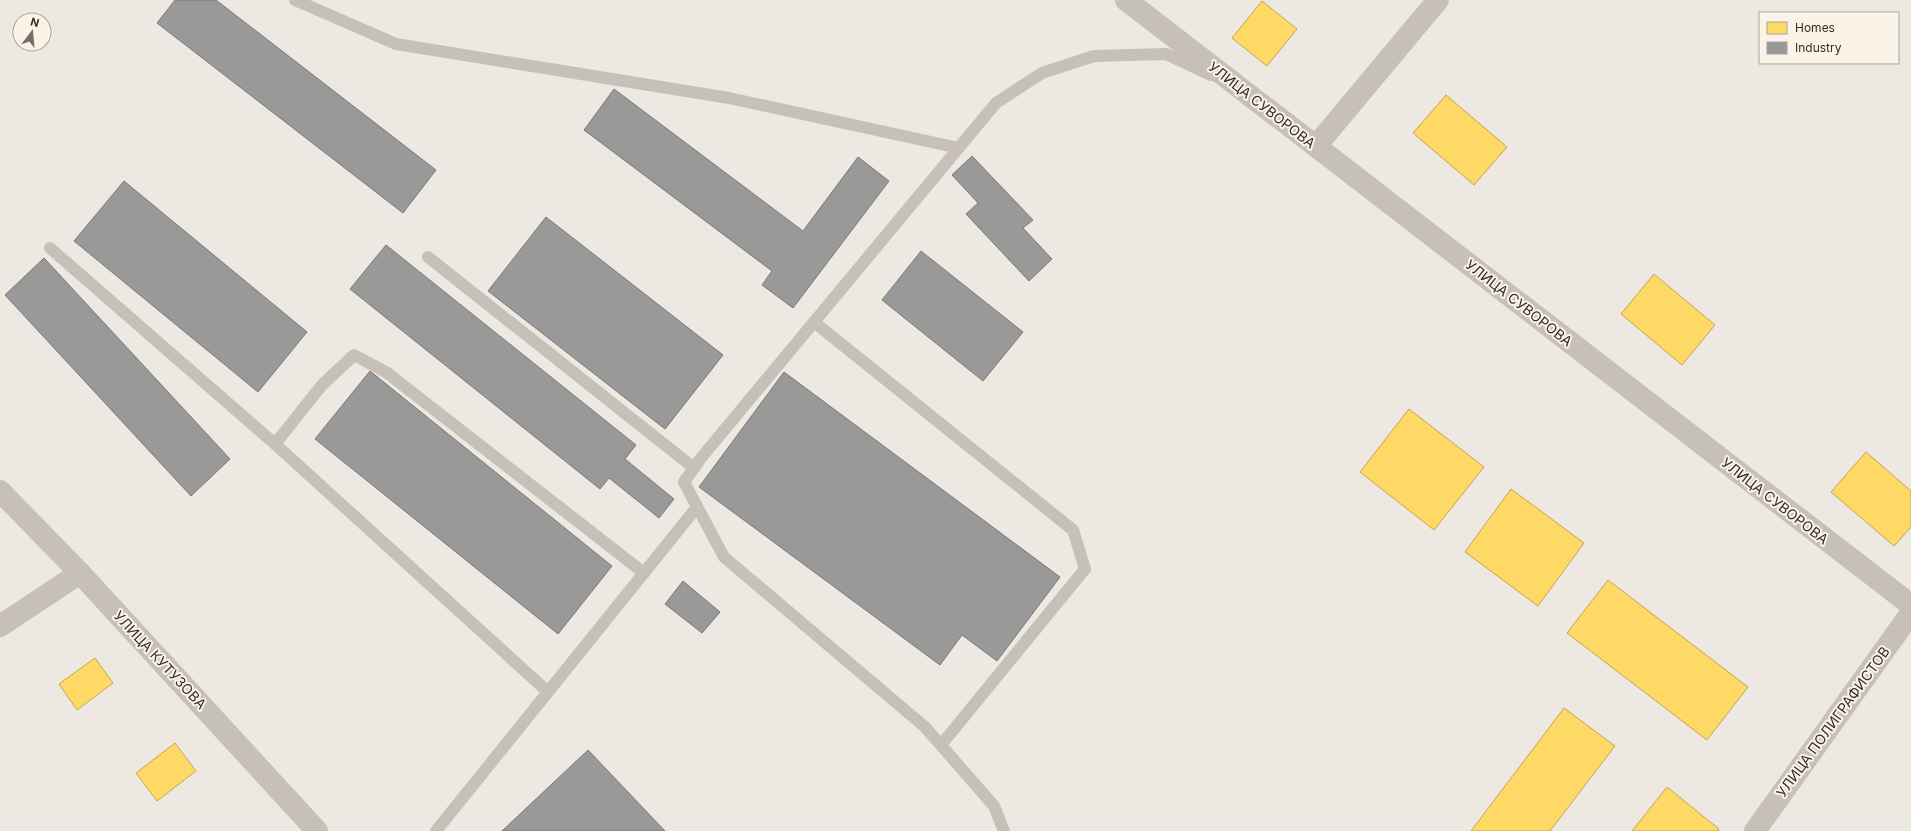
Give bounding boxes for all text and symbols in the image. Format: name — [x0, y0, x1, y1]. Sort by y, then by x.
north arrow — [12, 12, 52, 52]
legend — [1759, 12, 1899, 64]
text: N — [29, 15, 41, 30]
text: Homes — [1795, 20, 1835, 35]
text: Industry — [1795, 40, 1842, 55]
street label: УЛИЦА СУВОРОВА — [1206, 58, 1319, 152]
street label: УЛИЦА СУВОРОВА — [1463, 256, 1576, 350]
street label: УЛИЦА СУВОРОВА — [1719, 454, 1832, 548]
street label: УЛИЦА КУТУЗОВА — [111, 607, 210, 713]
street label: УЛИЦА ПОЛИГРАФИСТОВ — [1772, 643, 1893, 800]

